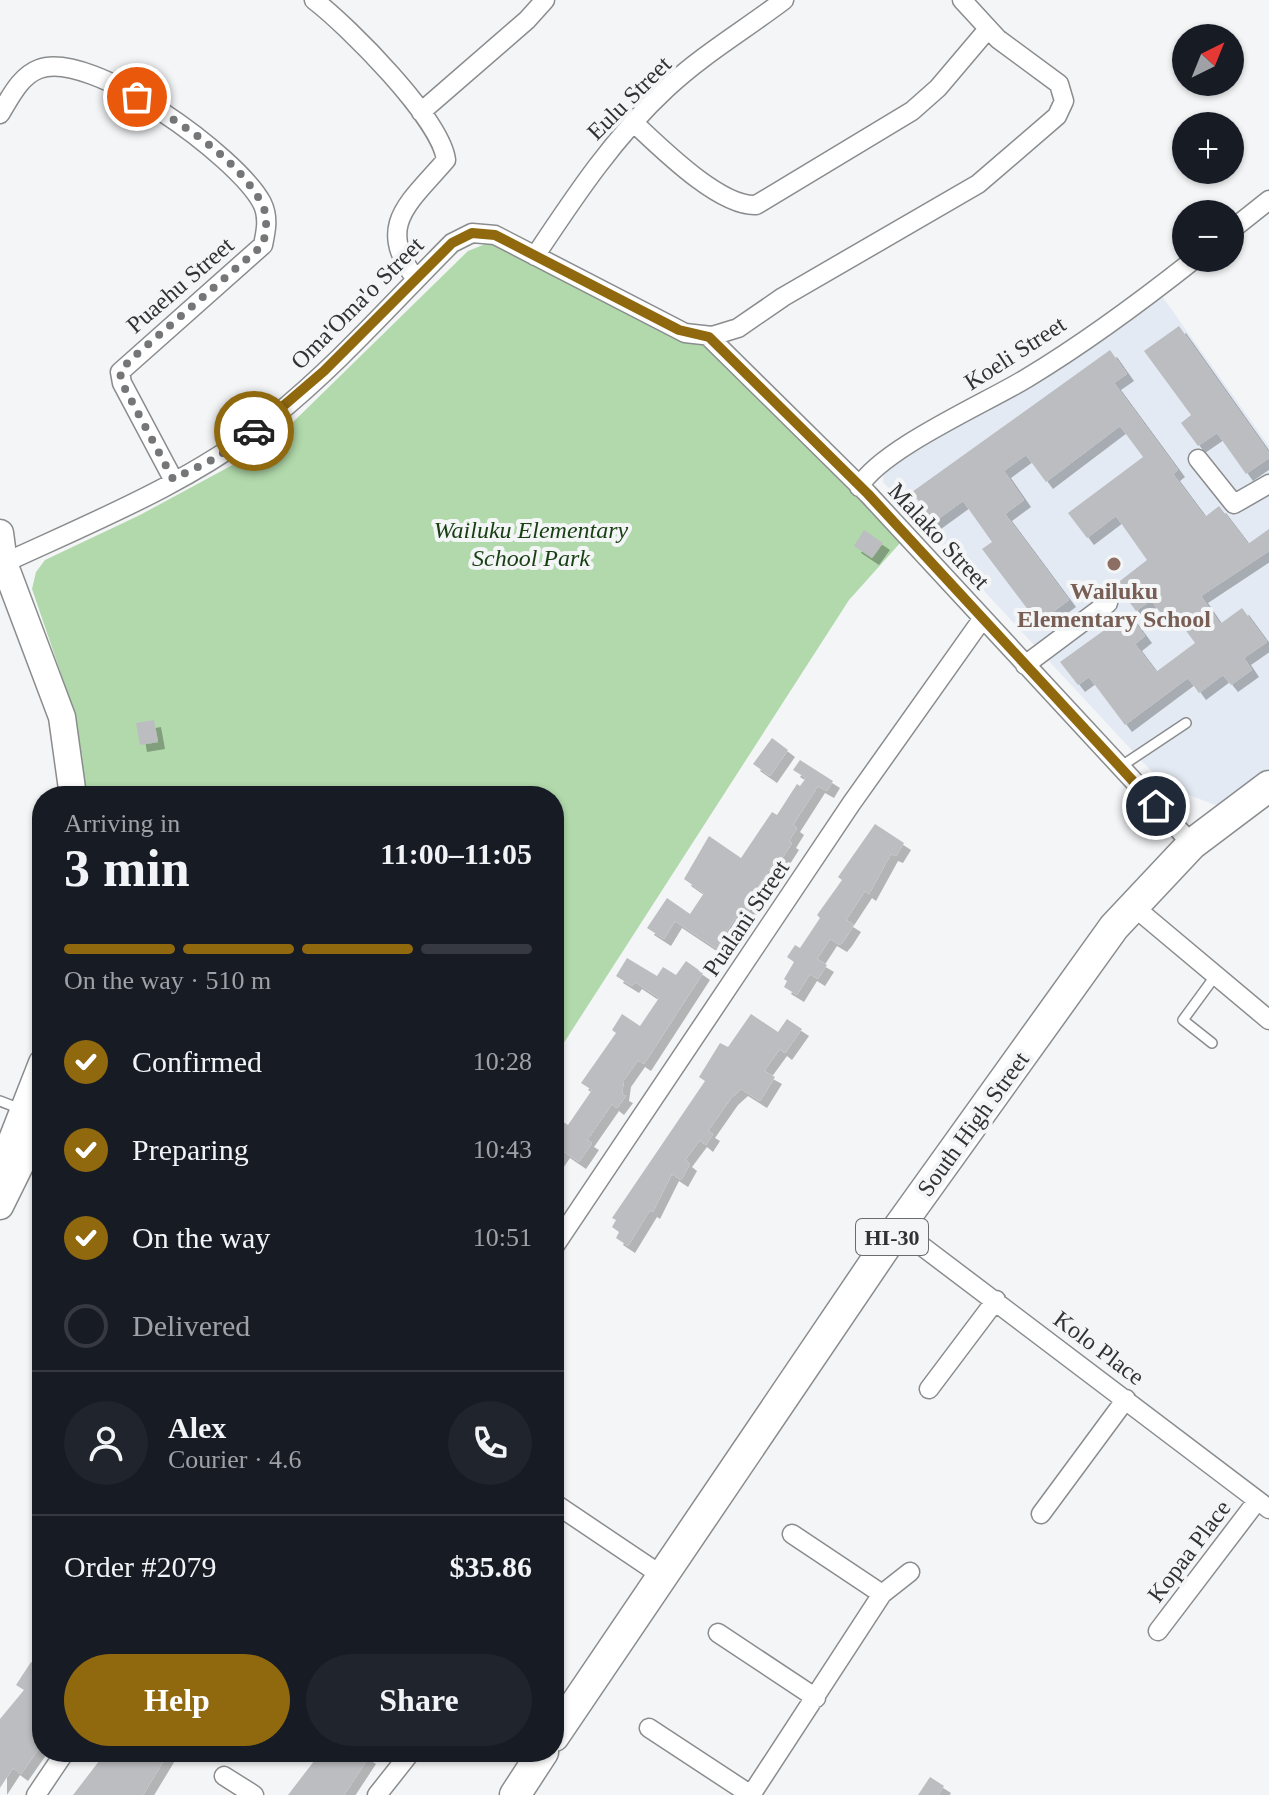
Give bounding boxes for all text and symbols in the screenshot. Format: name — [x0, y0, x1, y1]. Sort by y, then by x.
north arrow — [1172, 24, 1244, 96]
map controls — [1172, 24, 1244, 272]
street label: Eulu Street — [582, 51, 676, 145]
pin — [103, 63, 171, 131]
icon: bag — [115, 75, 159, 119]
button: + — [1172, 112, 1244, 184]
button: − — [1172, 200, 1244, 272]
street label: Puaehu Street — [121, 231, 239, 338]
street label: Oma'Oma'o Street — [286, 231, 429, 374]
street label: Koeli Street — [960, 311, 1071, 395]
courier — [214, 391, 294, 471]
icon: car — [232, 409, 276, 453]
street label: Malako Street — [883, 478, 995, 595]
park label: Wailuku Elementary School Park — [434, 517, 629, 571]
marker: Wailuku Elementary School — [1105, 555, 1123, 573]
place label: Wailuku Elementary School — [1017, 578, 1211, 632]
pin — [1122, 772, 1190, 840]
icon: home — [1134, 784, 1178, 828]
text: Arriving in — [64, 809, 180, 838]
text: 11:00–11:05 — [380, 837, 532, 870]
text: 3 min — [64, 840, 190, 897]
street label: Pualani Street — [698, 855, 794, 981]
text: On the way · 510 m — [64, 966, 271, 995]
icon: check — [64, 1040, 108, 1084]
text: Confirmed — [132, 1045, 262, 1078]
text: 10:28 — [473, 1047, 532, 1076]
street label: South High Street — [912, 1047, 1034, 1201]
icon: check — [64, 1128, 108, 1172]
text: Preparing — [132, 1133, 249, 1166]
text: 10:43 — [473, 1135, 532, 1164]
icon: check — [64, 1216, 108, 1260]
road number: HI-30 — [856, 1219, 928, 1255]
text: On the way — [132, 1221, 270, 1254]
text: 10:51 — [473, 1223, 532, 1252]
street label: Kolo Place — [1049, 1306, 1149, 1390]
text: Delivered — [132, 1309, 250, 1342]
button: person — [64, 1401, 148, 1485]
button: phone — [448, 1401, 532, 1485]
text: Alex — [168, 1411, 226, 1444]
text: Courier · 4.6 — [168, 1445, 302, 1474]
street label: Kopaa Place — [1142, 1495, 1236, 1607]
text: Order #2079 — [64, 1550, 216, 1583]
text: $35.86 — [450, 1550, 532, 1583]
button: Help — [64, 1654, 290, 1746]
button: Share — [306, 1654, 532, 1746]

